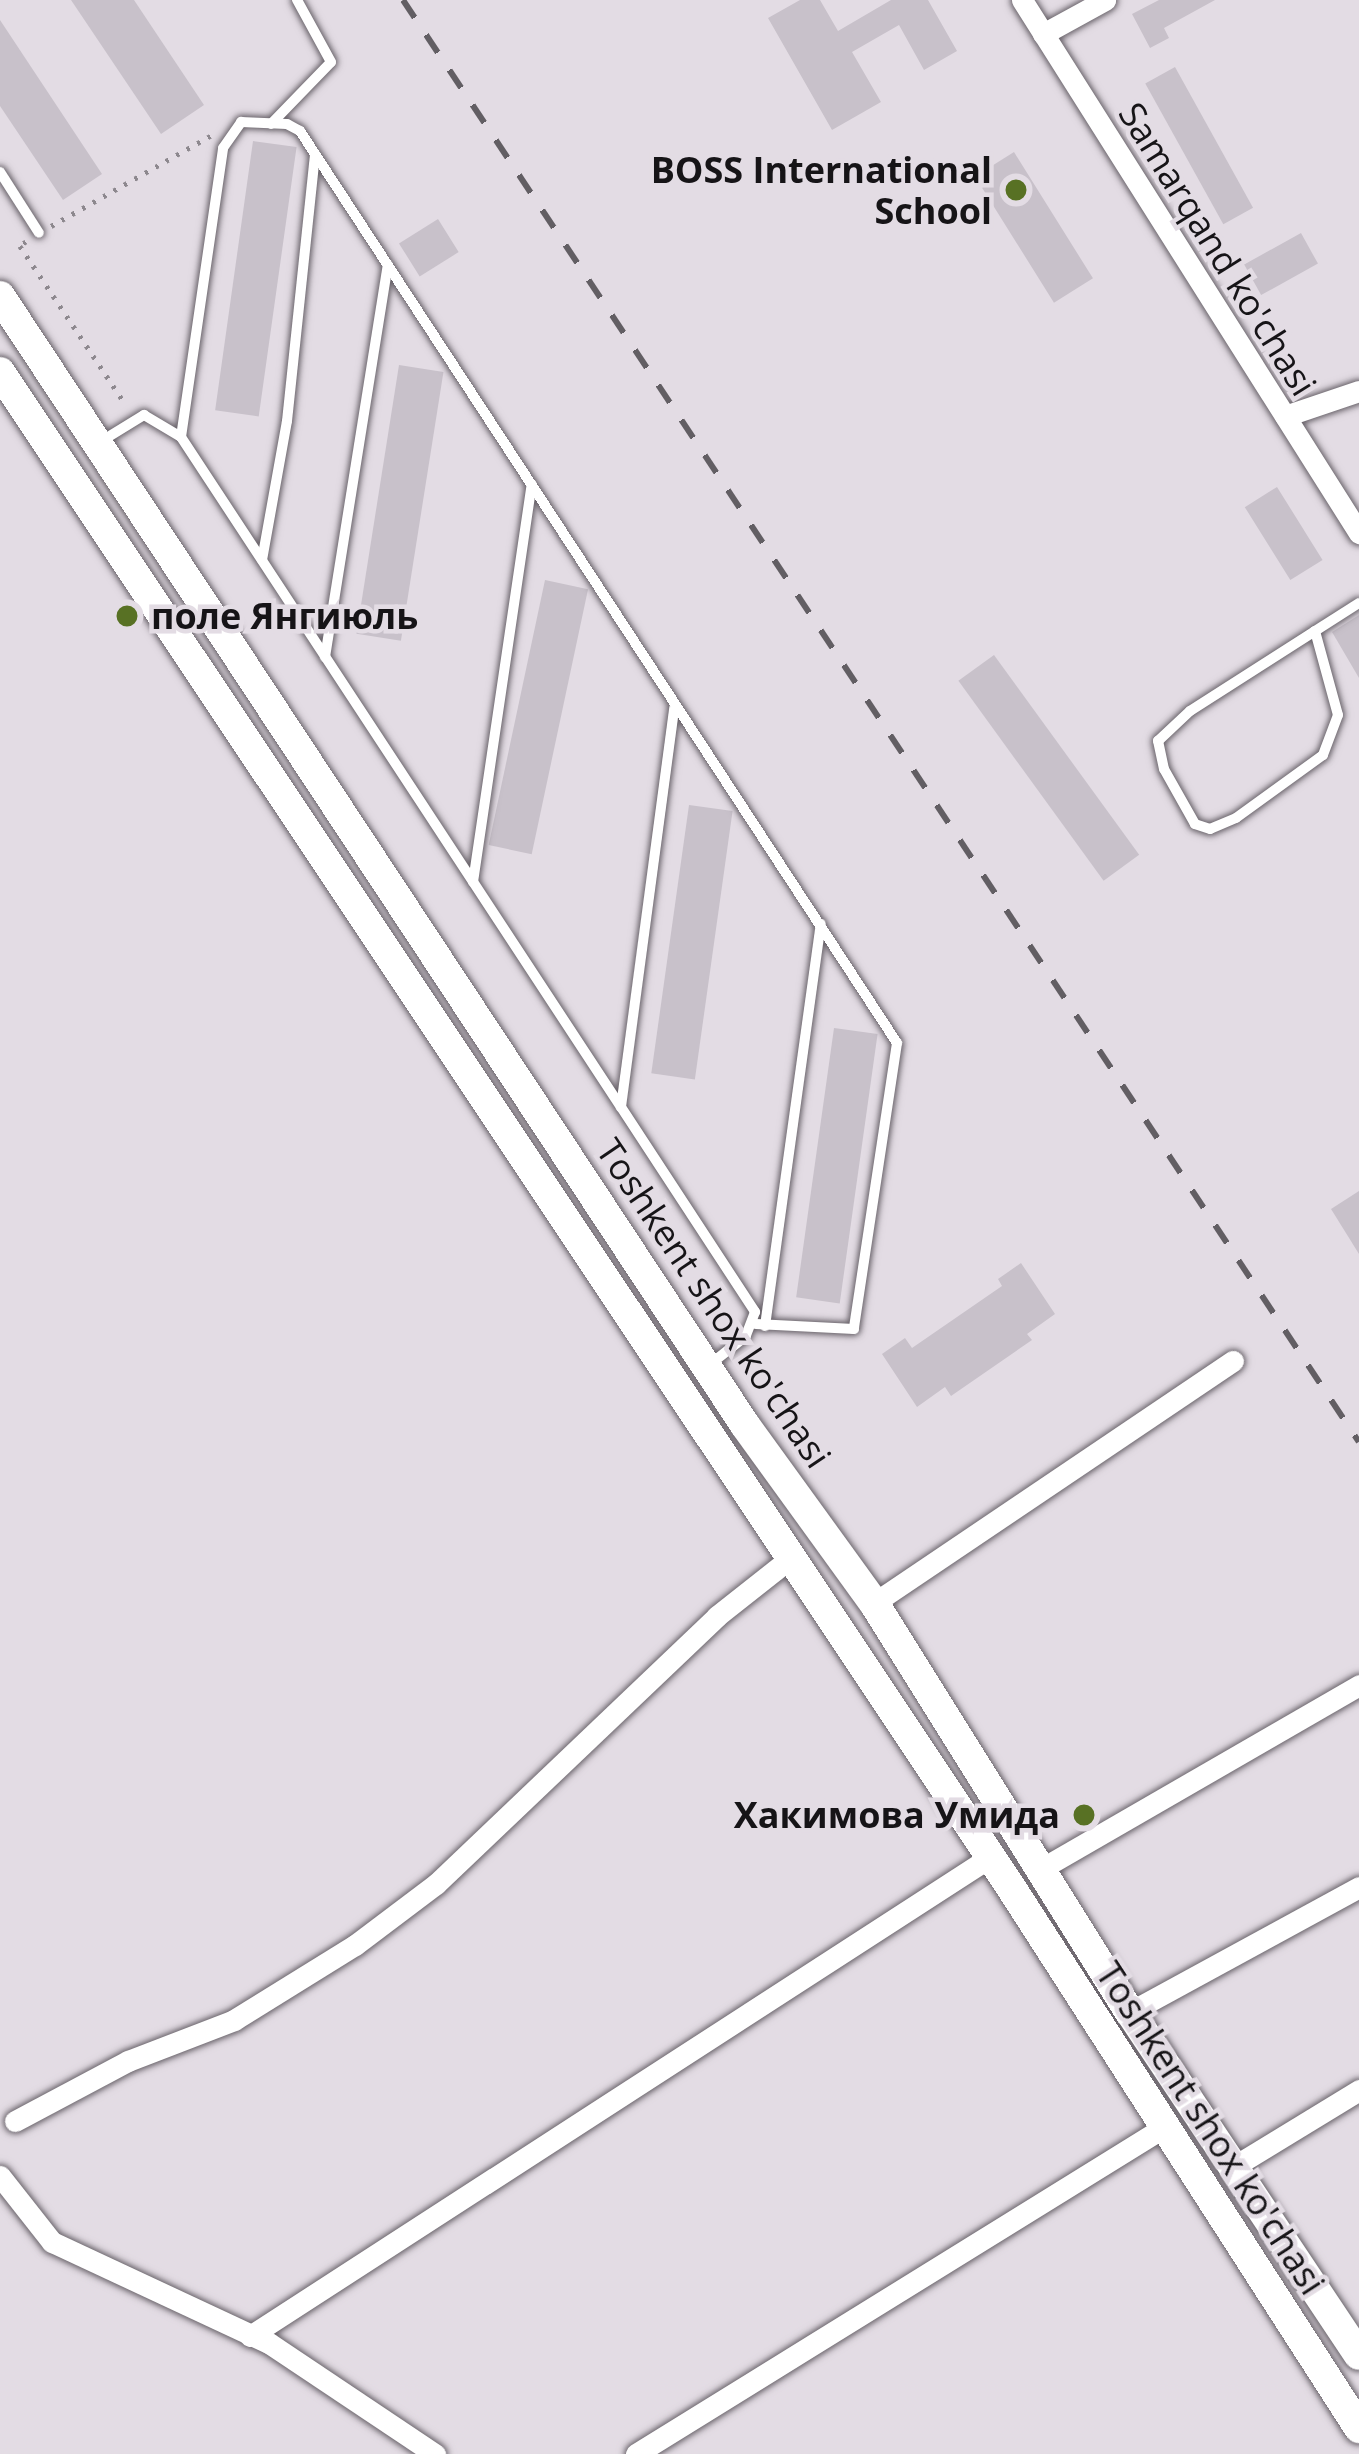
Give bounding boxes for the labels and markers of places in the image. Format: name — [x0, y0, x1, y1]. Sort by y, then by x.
place label: BOSS International School — [651, 147, 992, 232]
marker: BOSS International School — [1003, 177, 1029, 203]
place label: поле Янгиюль — [151, 594, 418, 638]
marker: поле Янгиюль — [114, 603, 140, 629]
place label: Хакимова Умида — [734, 1793, 1060, 1837]
marker: Хакимова Умида — [1071, 1802, 1097, 1828]

